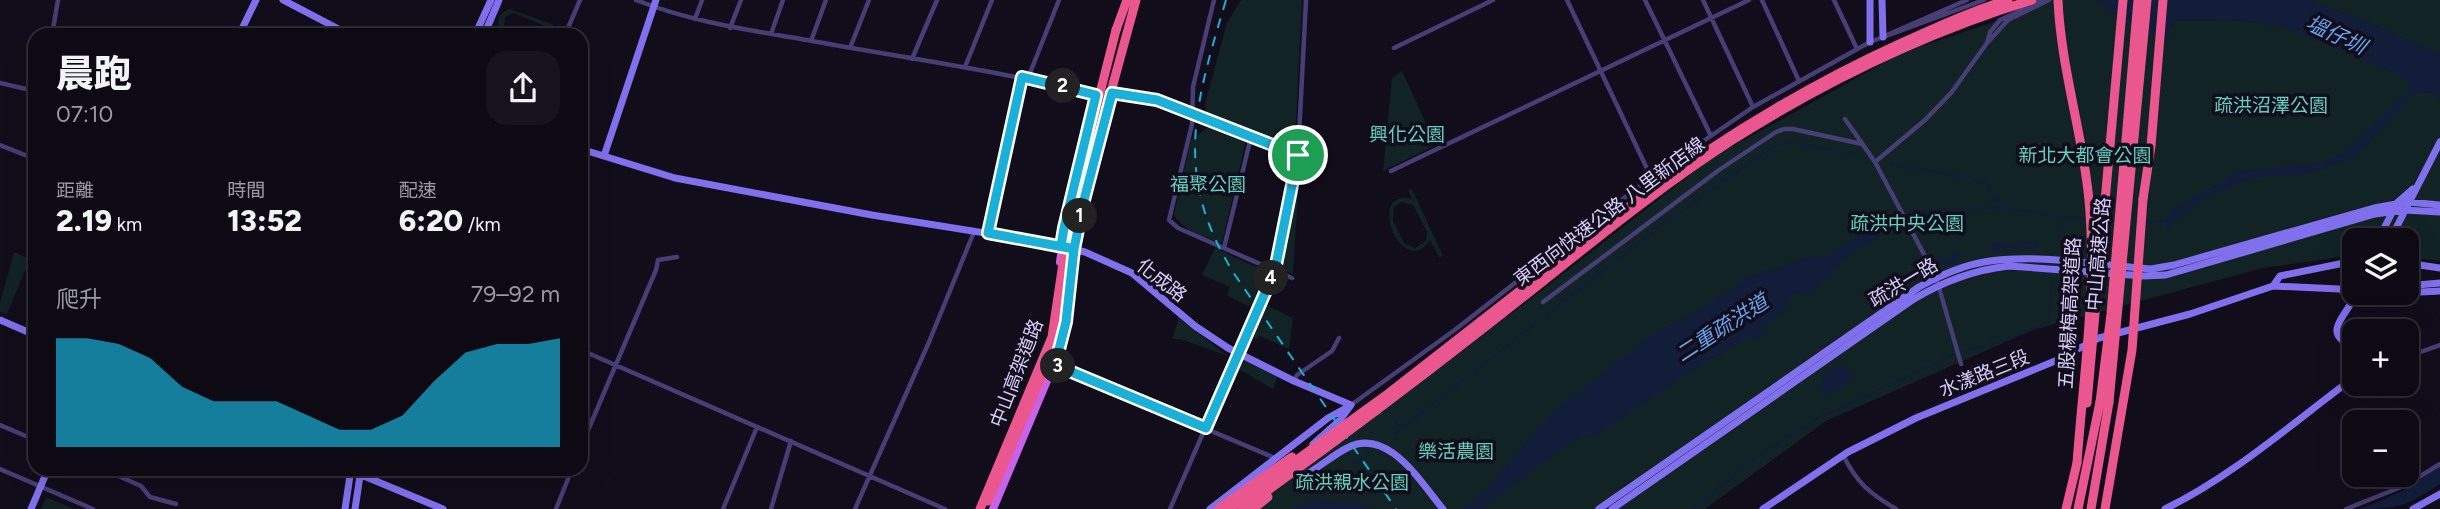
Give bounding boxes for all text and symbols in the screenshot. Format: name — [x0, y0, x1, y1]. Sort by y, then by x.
water label: 塭仔圳 — [2302, 10, 2373, 60]
text: 晨跑 — [56, 51, 132, 97]
button: share — [486, 51, 560, 125]
pin: 2 — [1046, 68, 1080, 104]
text: 2 — [1057, 74, 1068, 97]
park label: 疏洪沼澤公園 — [2214, 94, 2328, 117]
text: 07:10 — [56, 100, 113, 128]
park label: 興化公園 — [1369, 123, 1445, 146]
pin — [1268, 125, 1328, 185]
street label: 東西向快速公路 八里新店線 — [1509, 132, 1709, 291]
icon: arrive — [1279, 136, 1317, 174]
park label: 新北大都會公園 — [2018, 144, 2152, 167]
park label: 福聚公園 — [1170, 173, 1246, 196]
text: 距離 — [56, 179, 94, 202]
text: 時間 — [227, 179, 265, 202]
text: 配速 — [399, 179, 437, 202]
street label: 中山高速公路 — [2082, 196, 2115, 312]
pin: 1 — [1062, 198, 1098, 234]
text: 2.19 — [56, 202, 112, 239]
text: 13:52 — [227, 202, 302, 239]
text: 6:20 — [399, 202, 463, 239]
text: 1 — [1075, 204, 1084, 227]
park label: 疏洪中央公園 — [1850, 212, 1964, 235]
text: km — [112, 213, 142, 236]
text: /km — [463, 213, 501, 236]
map controls — [2342, 228, 2419, 487]
button: layers — [2342, 228, 2419, 305]
street label: 五股楊梅高架道路 — [2054, 237, 2085, 390]
street label: 疏洪一路 — [1865, 253, 1942, 312]
street label: 化成路 — [1132, 254, 1191, 307]
pin: 4 — [1254, 260, 1288, 296]
text: 4 — [1264, 266, 1277, 289]
text: 79–92 m — [471, 280, 560, 308]
text: 爬升 — [56, 285, 102, 313]
water label: 二重疏洪道 — [1671, 287, 1775, 367]
street label: 中山高架道路 — [985, 316, 1048, 431]
button: + — [2342, 319, 2419, 396]
street label: 水漾路三段 — [1936, 345, 2033, 402]
pin: 3 — [1040, 348, 1076, 384]
text: 3 — [1052, 354, 1063, 377]
button: − — [2342, 410, 2419, 487]
park label: 樂活農園 — [1418, 440, 1494, 463]
park label: 疏洪親水公園 — [1295, 471, 1409, 494]

